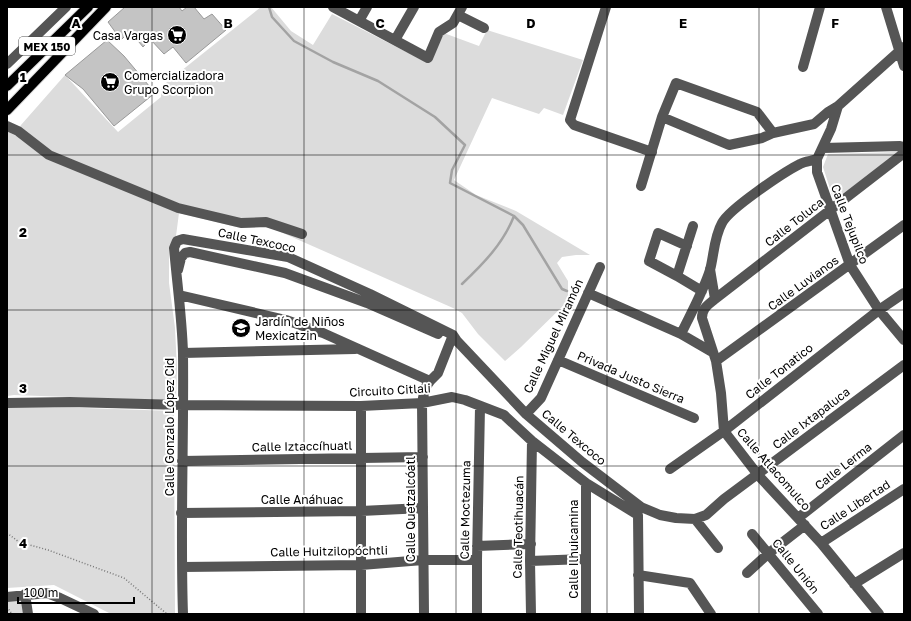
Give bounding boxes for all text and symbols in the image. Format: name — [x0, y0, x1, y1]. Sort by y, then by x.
text: A — [71, 15, 81, 31]
text: B — [223, 15, 233, 31]
text: C — [375, 15, 385, 31]
text: D — [526, 15, 536, 31]
text: E — [679, 15, 687, 31]
text: F — [831, 15, 839, 31]
supermarket icon: Casa Vargas — [166, 24, 188, 46]
place label: Casa Vargas — [93, 28, 163, 43]
road number: MEX 150 — [19, 37, 75, 55]
place label: Comercializadora Grupo Scorpion — [124, 68, 224, 97]
text: 1 — [20, 69, 27, 85]
supermarket icon: Comercializadora Grupo Scorpion — [99, 71, 121, 93]
street label: Calle Tejupilco — [828, 182, 872, 266]
street label: Calle Toluca — [762, 194, 826, 250]
text: 2 — [19, 224, 27, 240]
street label: Calle Texcoco — [217, 224, 297, 256]
street label: Calle Luvianos — [765, 252, 841, 314]
street label: Calle Miguel Miramón — [520, 276, 586, 396]
place label: Jardín de Niños Mexicatzin — [255, 314, 345, 343]
school or university icon: Jardín de Niños Mexicatzin — [230, 317, 252, 339]
street label: Calle Tonatico — [742, 340, 816, 402]
street label: Privada Justo Sierra — [575, 348, 687, 406]
street label: Calle Gonzalo López Cid — [162, 358, 177, 496]
text: 3 — [19, 380, 27, 396]
street label: Circuito Citlali — [349, 380, 431, 400]
street label: Calle Ixtapaluca — [769, 384, 853, 452]
street label: Calle Texcoco — [539, 406, 609, 468]
street label: Calle Atlacomulco — [734, 425, 814, 513]
street label: Calle Iztaccíhuatl — [252, 438, 353, 454]
street label: Calle Lerma — [811, 439, 875, 493]
street label: Calle Quetzalcóatl — [403, 456, 418, 562]
street label: Calle Moctezuma — [457, 460, 473, 560]
street label: Calle Teotihuacán — [510, 475, 526, 579]
street label: Calle Libertad — [817, 477, 893, 533]
street label: Calle Anáhuac — [261, 492, 344, 507]
street label: Calle Ilhuicamina — [566, 499, 581, 599]
text: 4 — [19, 535, 27, 551]
street label: Calle Unión — [769, 535, 823, 597]
street label: Calle Huitzilopóchtli — [270, 542, 388, 560]
scale bar — [18, 579, 134, 605]
text: 100 m — [24, 585, 58, 600]

